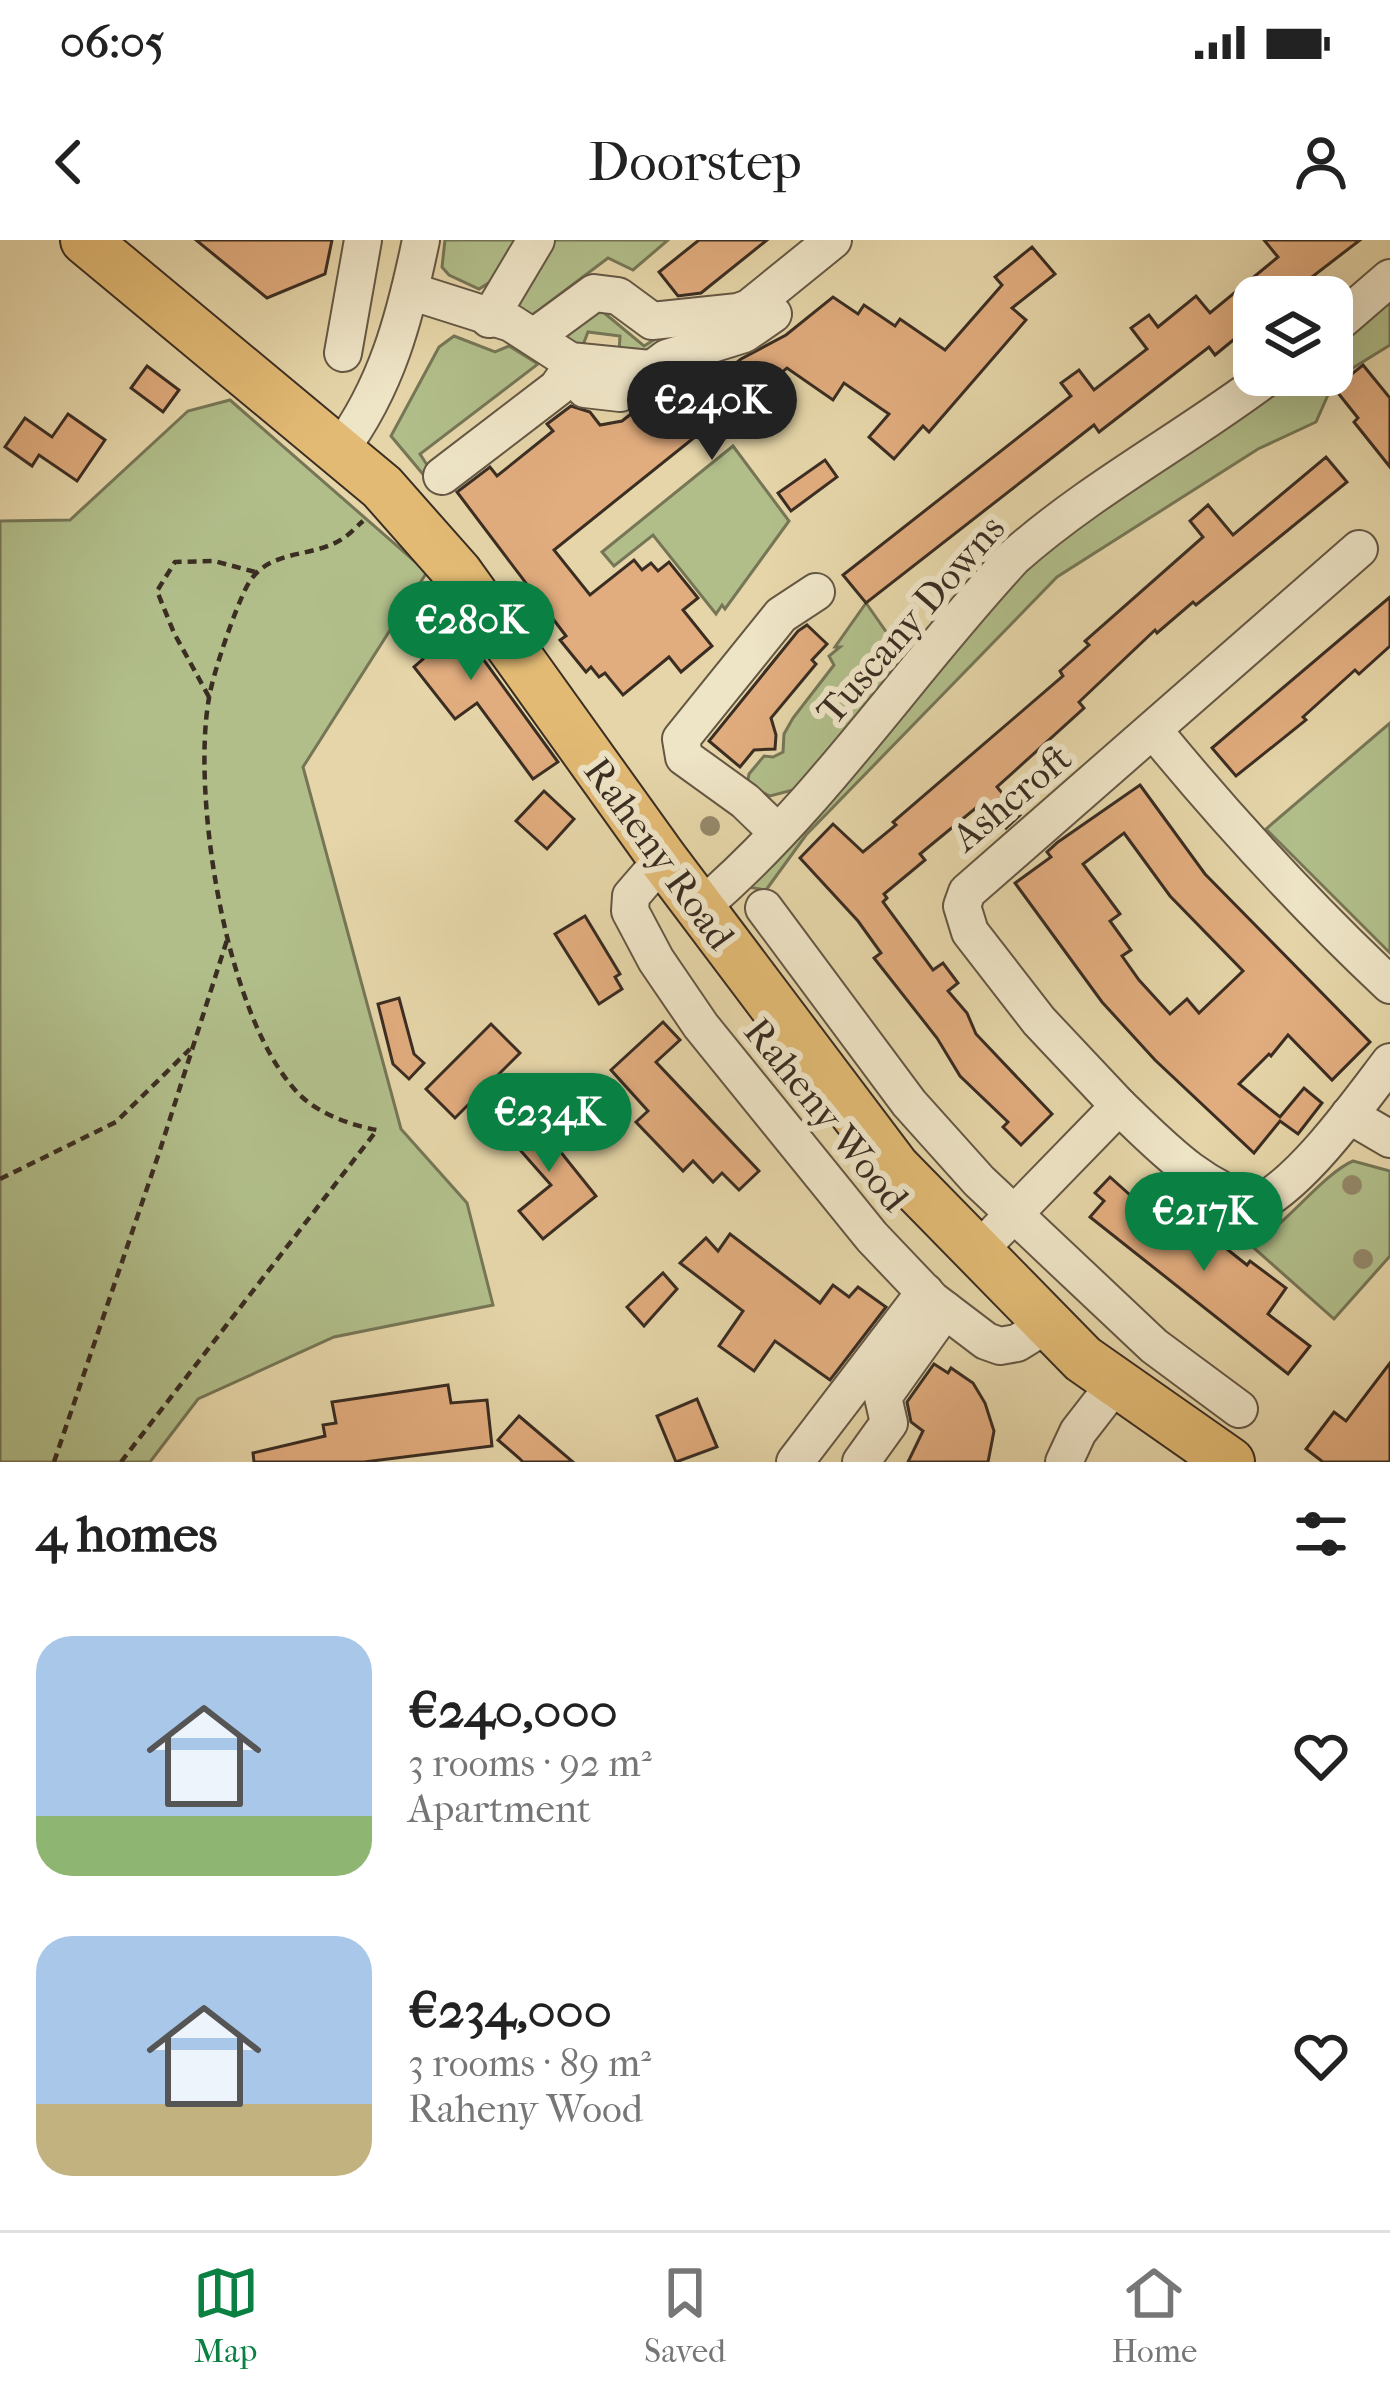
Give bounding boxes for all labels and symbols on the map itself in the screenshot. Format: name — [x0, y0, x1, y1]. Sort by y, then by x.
pin: €240K — [628, 361, 796, 463]
street label: Tuscany Downs — [807, 506, 1014, 734]
pin: €280K — [387, 581, 555, 683]
street label: Ashcroft — [941, 735, 1081, 862]
street label: Raheny Road — [574, 749, 744, 959]
street label: Raheny Wood — [734, 1009, 919, 1221]
pin: €234K — [465, 1073, 633, 1175]
pin: €217K — [1120, 1172, 1288, 1274]

